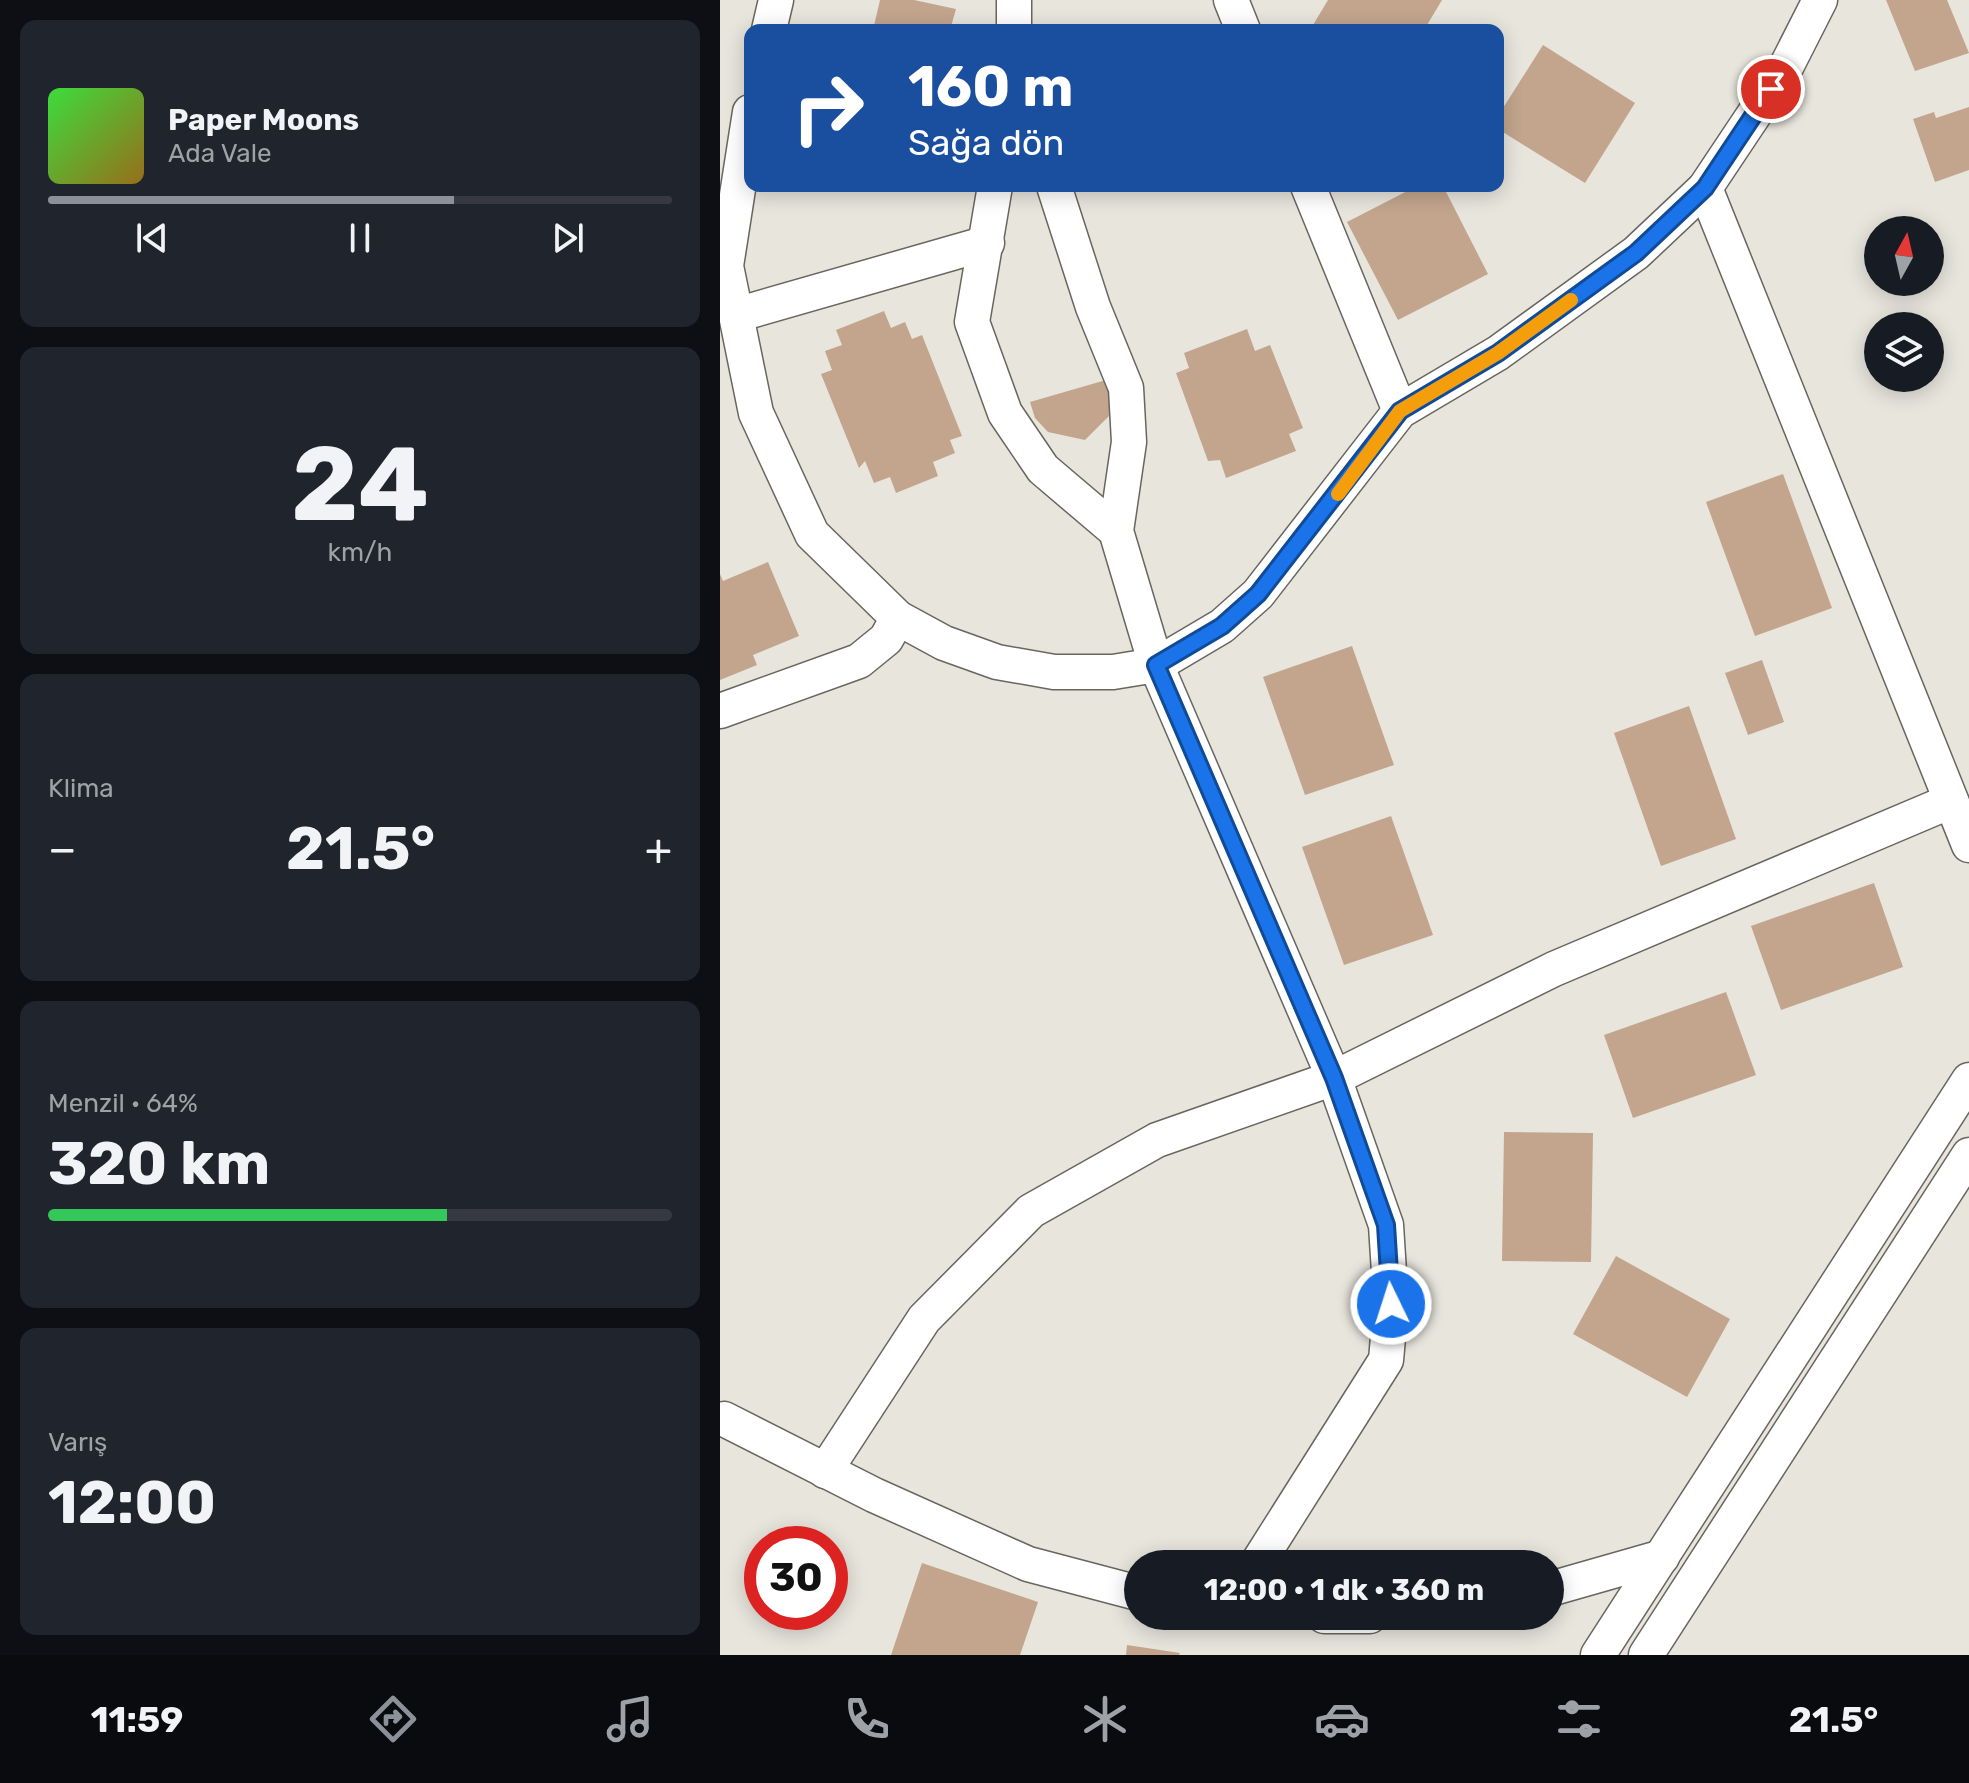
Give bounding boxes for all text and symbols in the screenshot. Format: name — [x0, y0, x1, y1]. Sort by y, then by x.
text: 160 m — [908, 54, 1074, 120]
pin — [1737, 55, 1805, 123]
icon: right — [776, 56, 880, 160]
icon: arrive — [1749, 67, 1793, 111]
text: Paper Moons — [168, 102, 359, 138]
text: Sağa dön — [908, 121, 1064, 164]
text: Ada Vale — [168, 138, 272, 169]
icon: previous — [130, 216, 174, 260]
icon: pause — [338, 216, 382, 260]
icon: next — [546, 216, 590, 260]
north arrow — [1864, 216, 1944, 296]
map controls — [1864, 216, 1944, 392]
button: layers — [1864, 312, 1944, 392]
text: 24 — [291, 423, 429, 546]
text: km/h — [328, 537, 392, 568]
text: Klima — [48, 773, 114, 804]
text: 21.5° — [286, 813, 435, 884]
text: − — [48, 823, 77, 875]
text: + — [645, 823, 672, 875]
text: Menzil · 64% — [48, 1088, 198, 1119]
text: 320 km — [48, 1128, 270, 1199]
position arrow — [1349, 1262, 1433, 1346]
text: Varış — [48, 1427, 107, 1458]
text: 12:00 — [48, 1467, 216, 1538]
speed limit sign: 30 — [744, 1526, 848, 1630]
text: 12:00 · 1 dk · 360 m — [1204, 1572, 1484, 1608]
icon: directions — [365, 1691, 421, 1747]
icon: music — [602, 1691, 658, 1747]
icon: phone — [839, 1691, 895, 1747]
icon: climate — [1077, 1691, 1133, 1747]
icon: car — [1314, 1691, 1370, 1747]
icon: filters — [1551, 1691, 1607, 1747]
text: 11:59 — [91, 1698, 183, 1741]
text: 21.5° — [1789, 1698, 1878, 1741]

